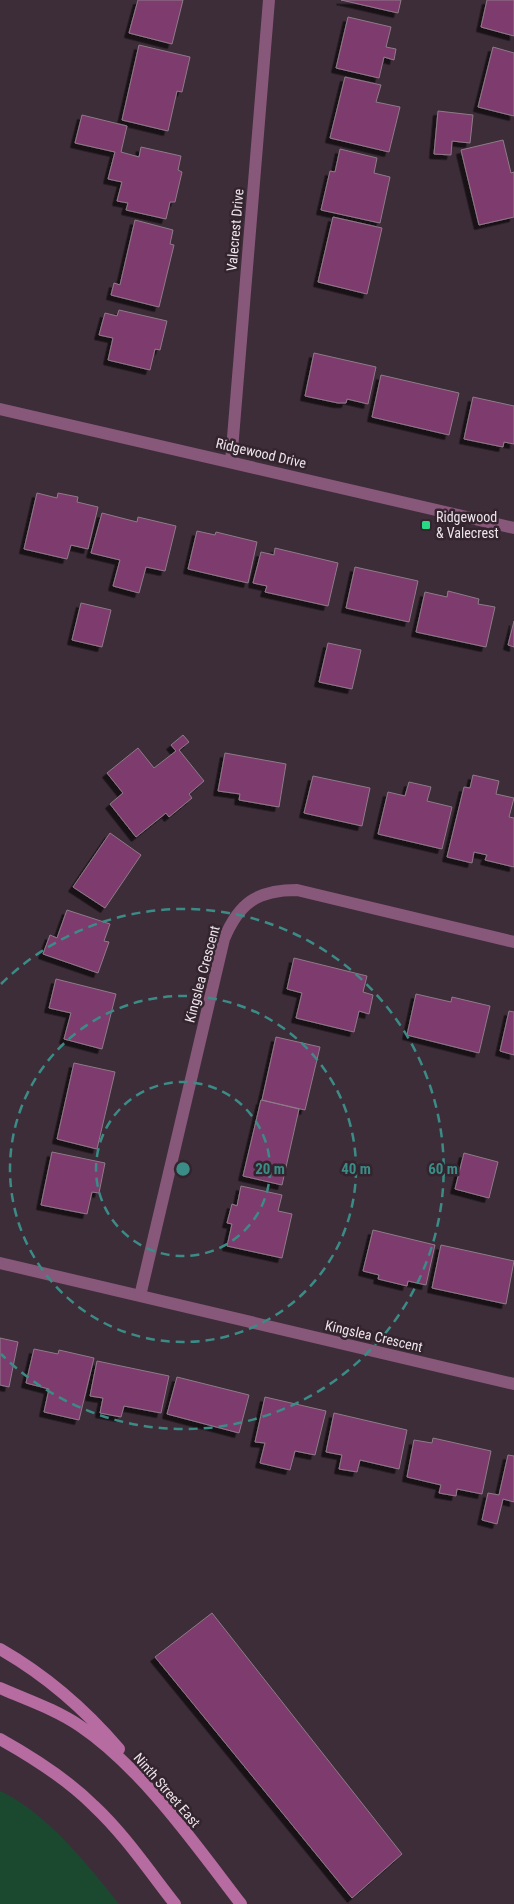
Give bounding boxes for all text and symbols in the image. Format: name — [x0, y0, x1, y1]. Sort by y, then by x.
street label: Valecrest Drive — [223, 188, 247, 272]
street label: Ridgewood Drive — [214, 435, 308, 471]
place label: Ridgewood & Valecrest — [436, 509, 499, 541]
marker: Ridgewood & Valecrest — [420, 519, 432, 531]
street label: Kingslea Crescent — [181, 924, 223, 1024]
centre of rings — [174, 1160, 192, 1178]
text: 20 m — [255, 1160, 285, 1178]
text: 40 m — [341, 1160, 371, 1178]
text: 60 m — [428, 1160, 458, 1178]
street label: Kingslea Crescent — [324, 1317, 424, 1355]
street label: Ninth Street East — [130, 1750, 204, 1830]

